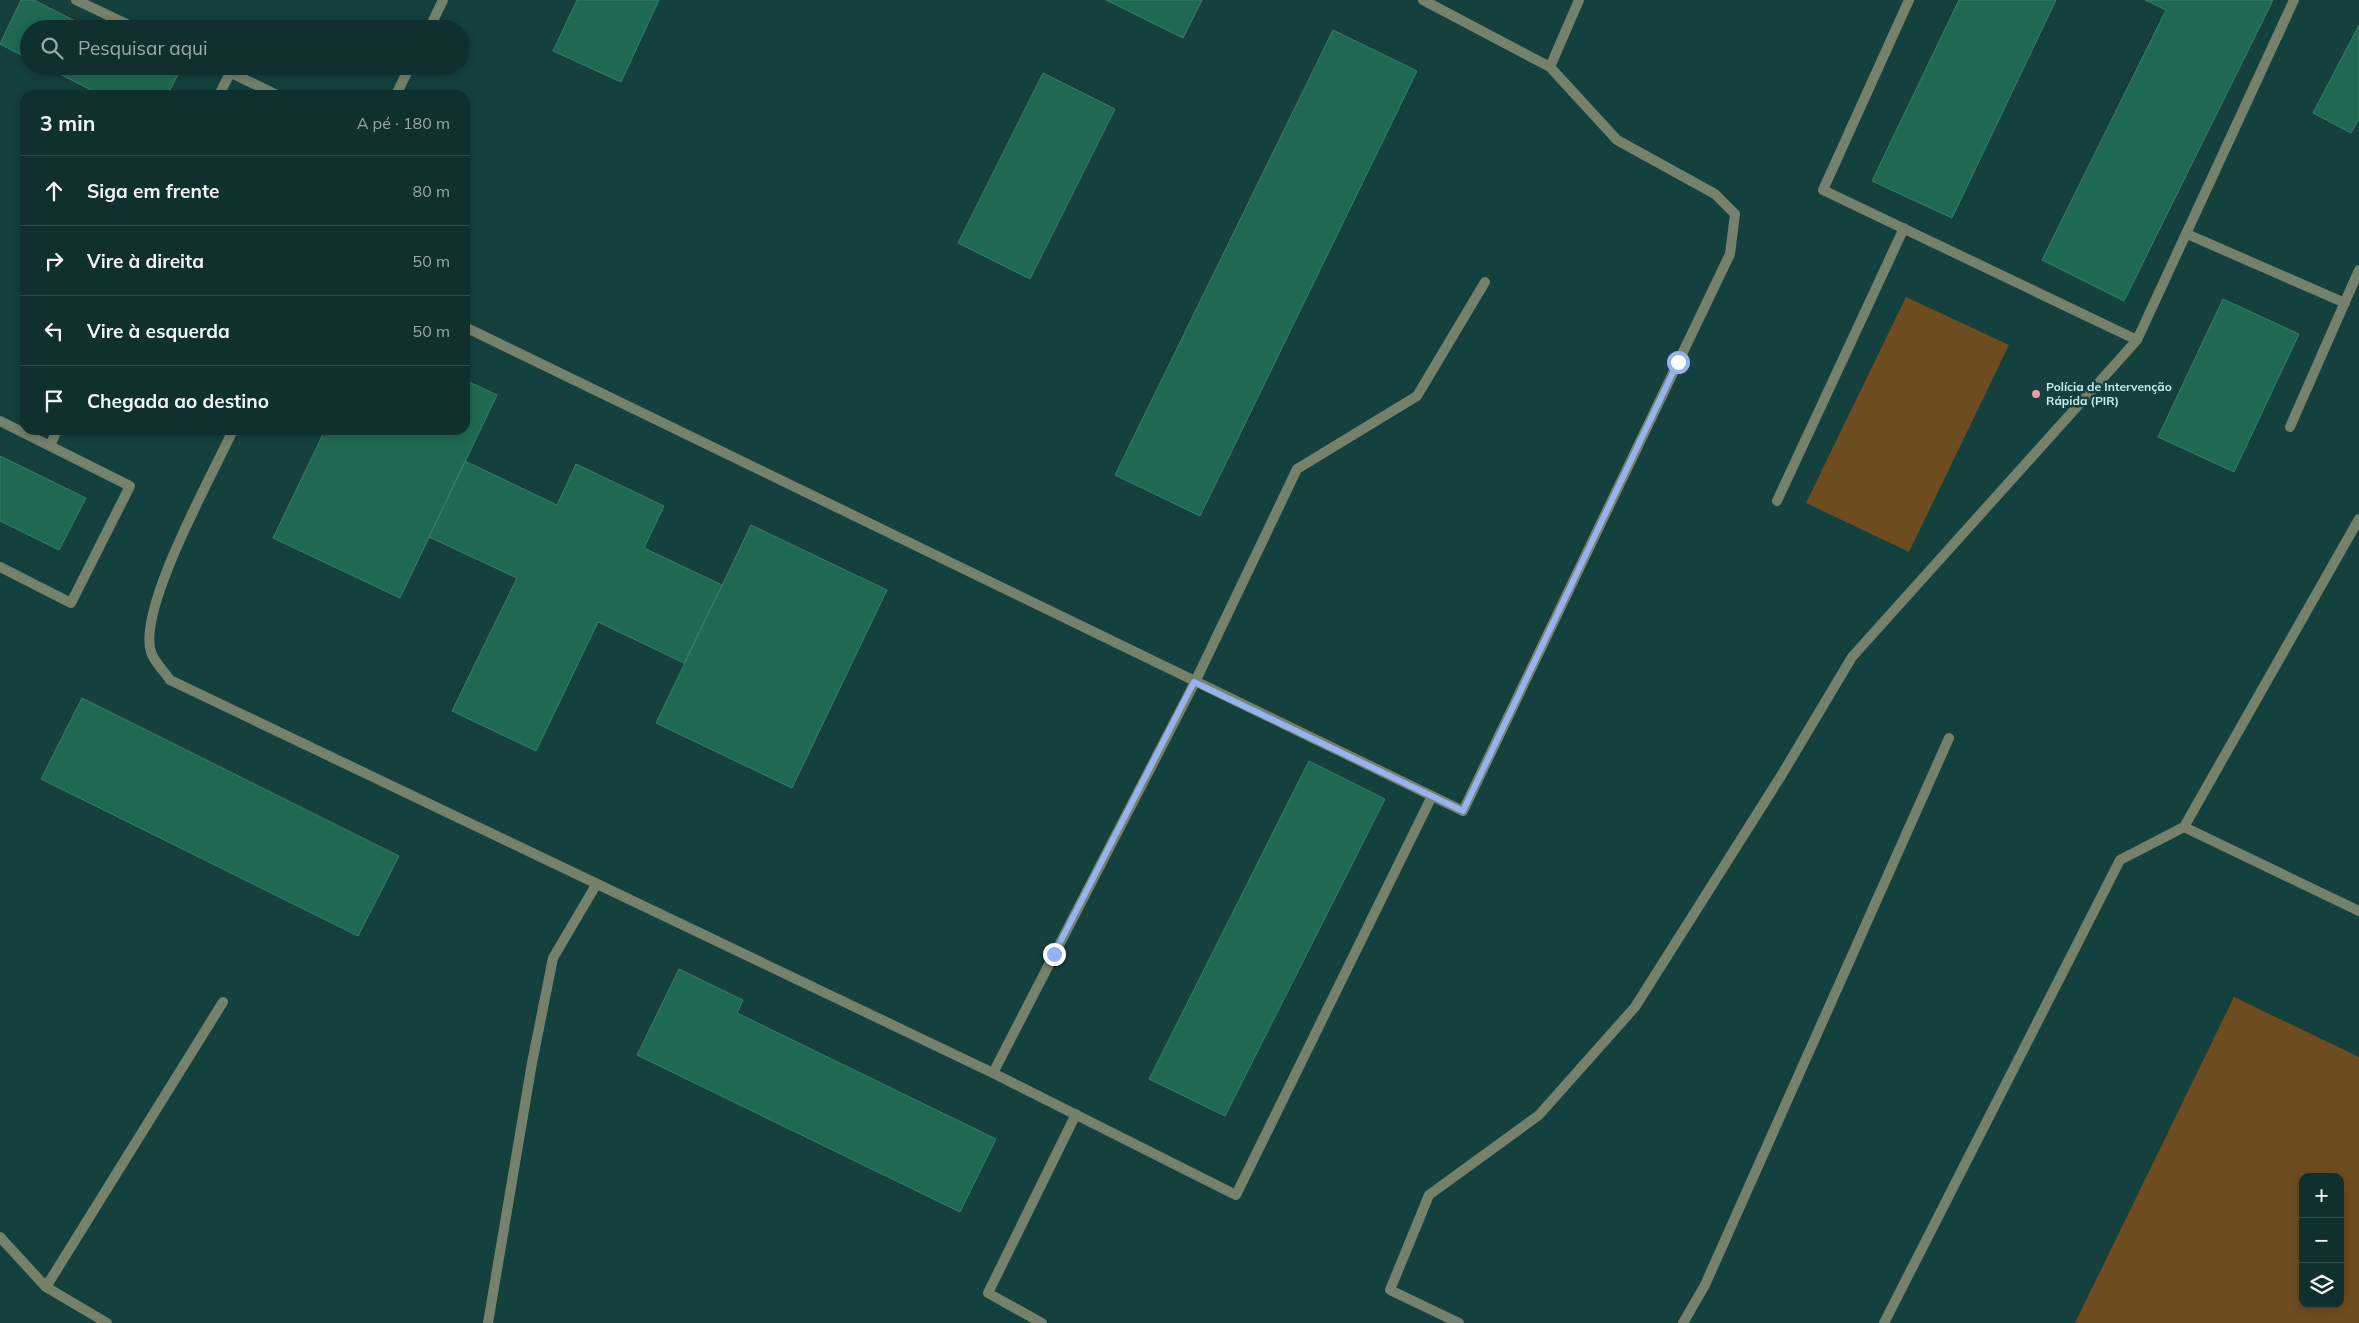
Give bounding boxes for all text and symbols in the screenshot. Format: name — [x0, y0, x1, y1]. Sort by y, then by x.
search box — [20, 20, 470, 75]
icon: search — [38, 34, 66, 62]
text: Pesquisar aqui — [78, 36, 208, 60]
text: 3 min — [40, 110, 95, 136]
text: A pé · 180 m — [357, 113, 450, 133]
icon: ahead — [40, 177, 68, 205]
text: Siga em frente — [87, 179, 219, 203]
text: 80 m — [413, 181, 450, 201]
icon: right — [40, 247, 68, 275]
text: Vire à direita — [87, 249, 204, 273]
text: 50 m — [413, 251, 450, 271]
icon: left — [40, 317, 68, 345]
text: Vire à esquerda — [87, 319, 230, 343]
text: 50 m — [413, 321, 450, 341]
route start — [1667, 351, 1690, 374]
place label: Polícia de Intervenção Rápida (PIR) — [2046, 379, 2172, 408]
icon: arrive — [40, 387, 68, 415]
marker: Polícia de Intervenção Rápida (PIR) — [2030, 388, 2042, 400]
text: Chegada ao destino — [87, 389, 269, 413]
route end — [1043, 943, 1066, 966]
map controls — [2299, 1173, 2344, 1308]
button: + — [2299, 1173, 2344, 1218]
button: − — [2299, 1218, 2344, 1263]
button: layers — [2299, 1263, 2344, 1308]

